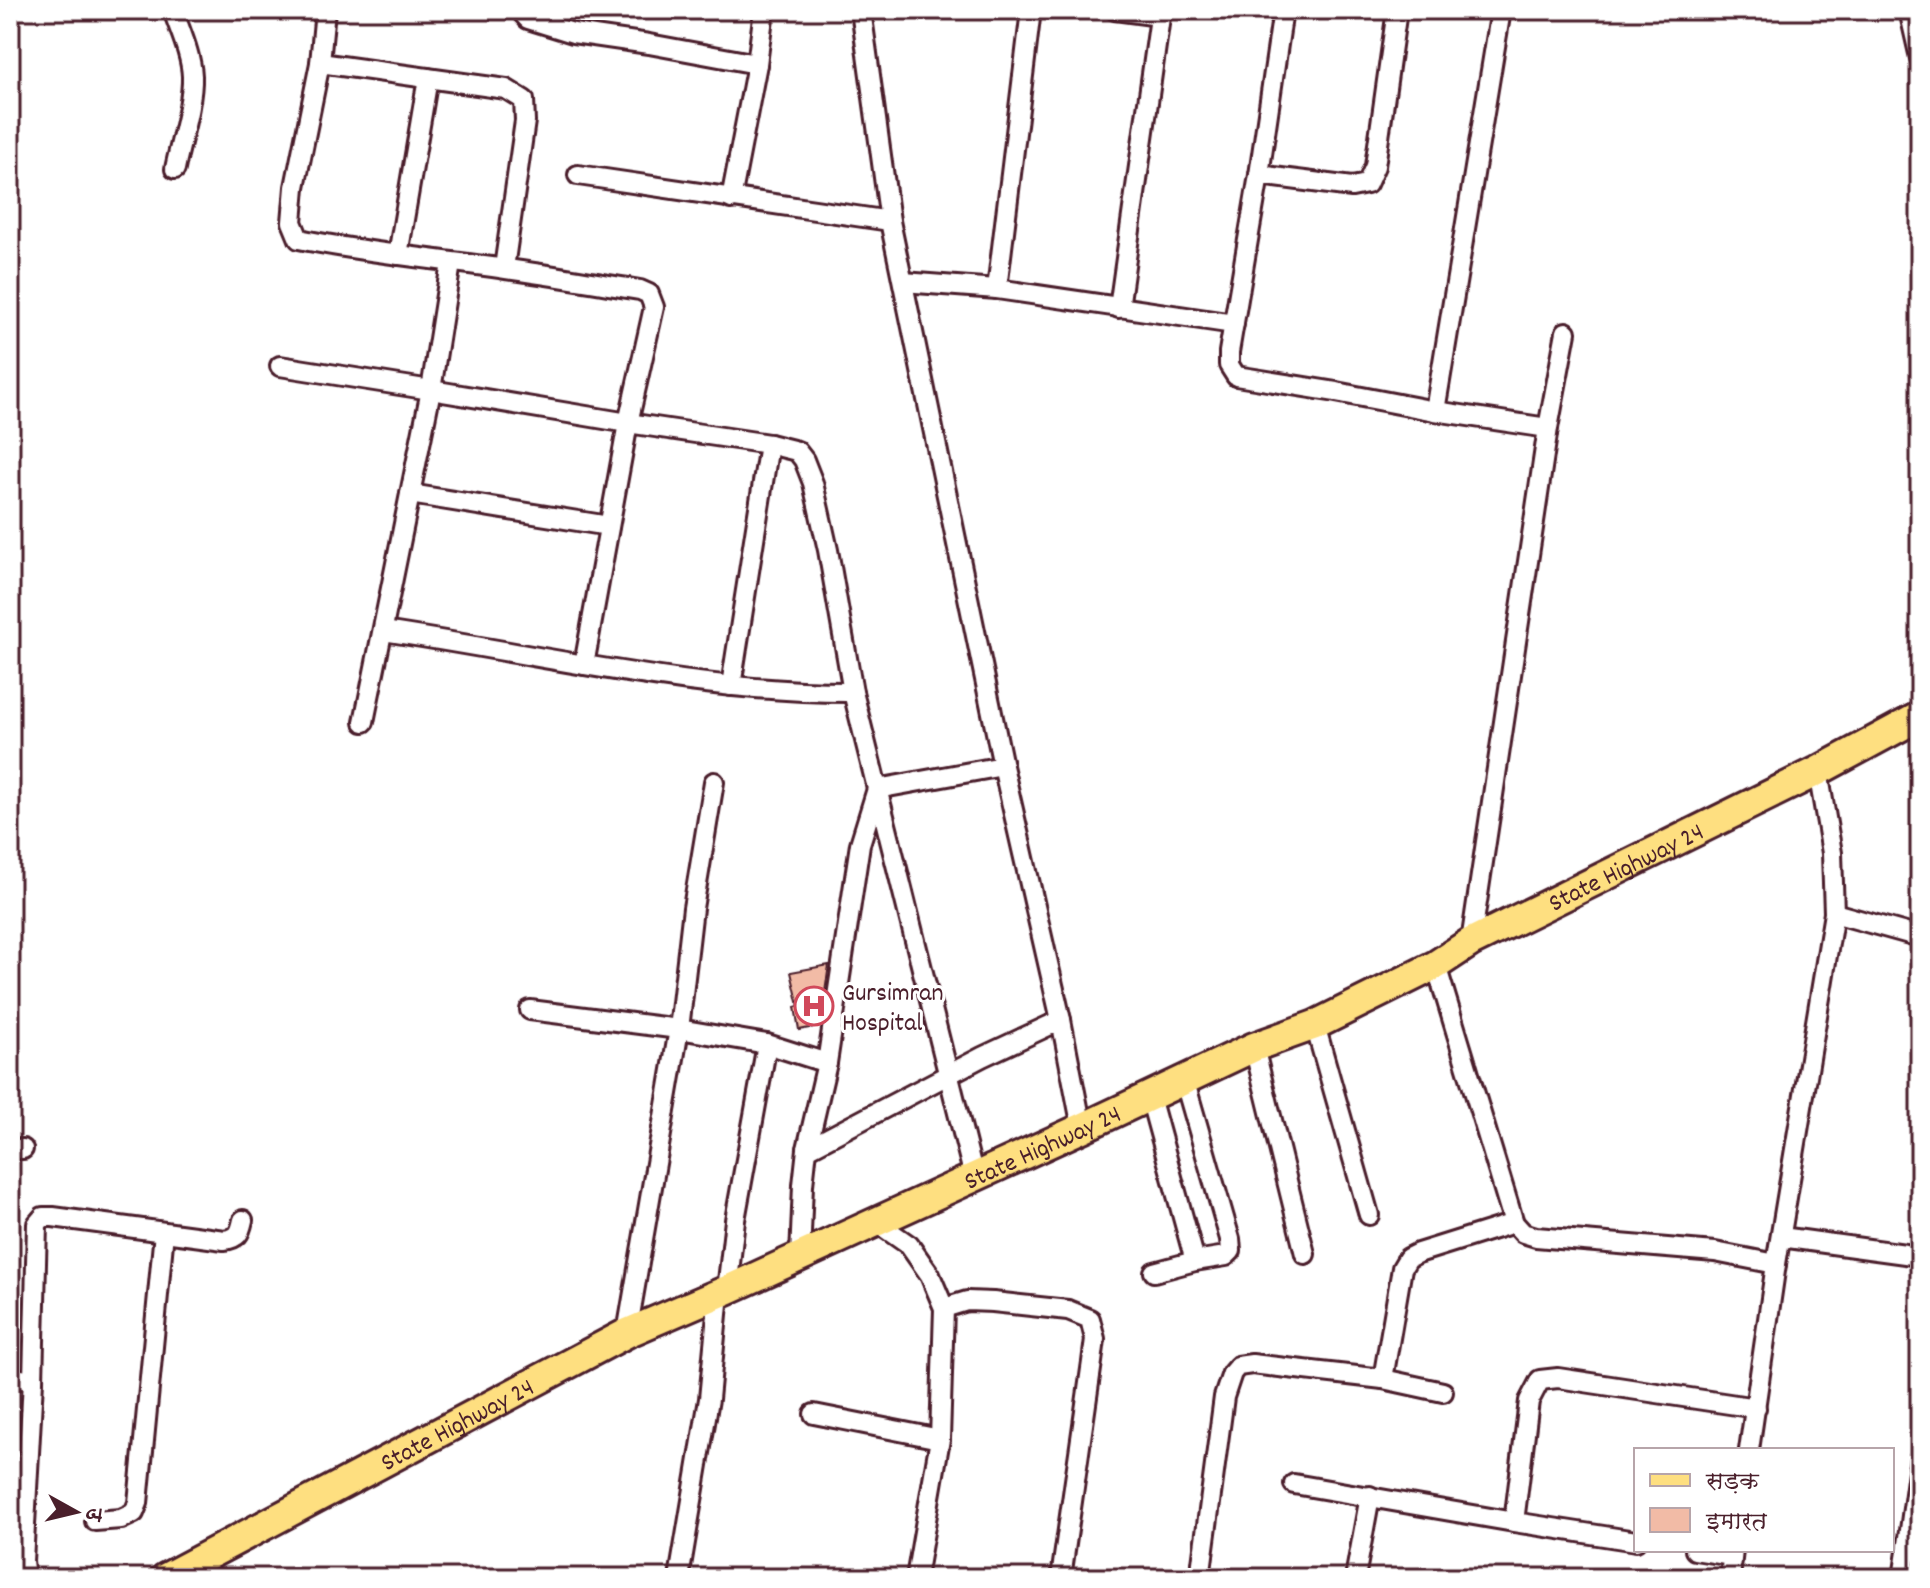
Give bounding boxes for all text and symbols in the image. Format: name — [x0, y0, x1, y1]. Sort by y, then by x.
street label: State Highway 24 — [1543, 815, 1711, 923]
place label: Gursimran Hospital — [842, 976, 943, 1043]
hospital icon: Gursimran Hospital — [793, 985, 835, 1027]
street label: State Highway 24 — [959, 1097, 1128, 1201]
street label: State Highway 24 — [375, 1370, 542, 1482]
legend — [1634, 1448, 1894, 1552]
text: सड़क — [1705, 1466, 1760, 1500]
north arrow — [36, 1472, 116, 1552]
text: उ — [76, 1505, 109, 1524]
text: इमारत — [1705, 1506, 1768, 1540]

